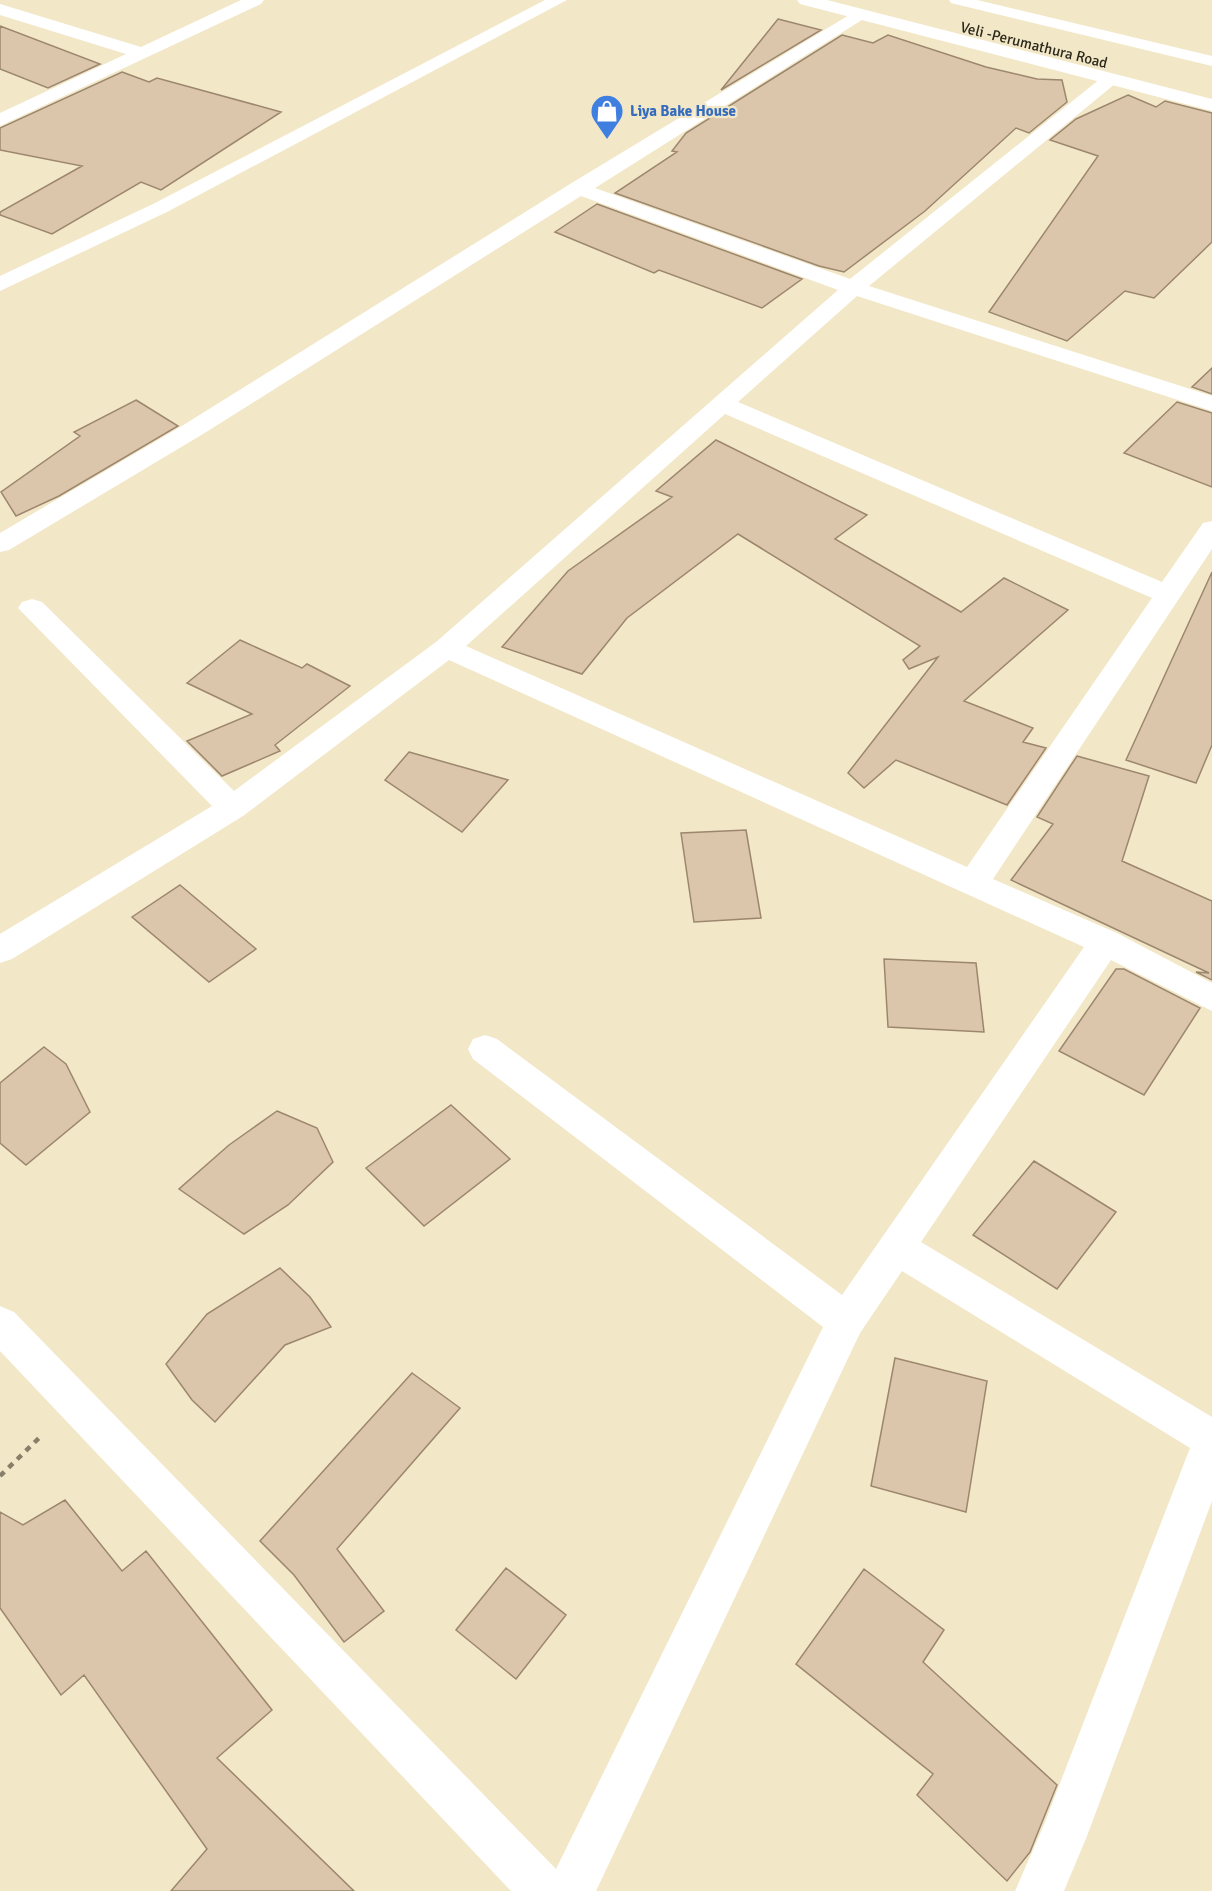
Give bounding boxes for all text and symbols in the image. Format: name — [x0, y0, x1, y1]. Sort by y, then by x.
street label: Veli -Perumathura Road — [959, 18, 1110, 72]
shop icon: Liya Bake House — [589, 93, 625, 140]
place label: Liya Bake House — [630, 102, 736, 120]

